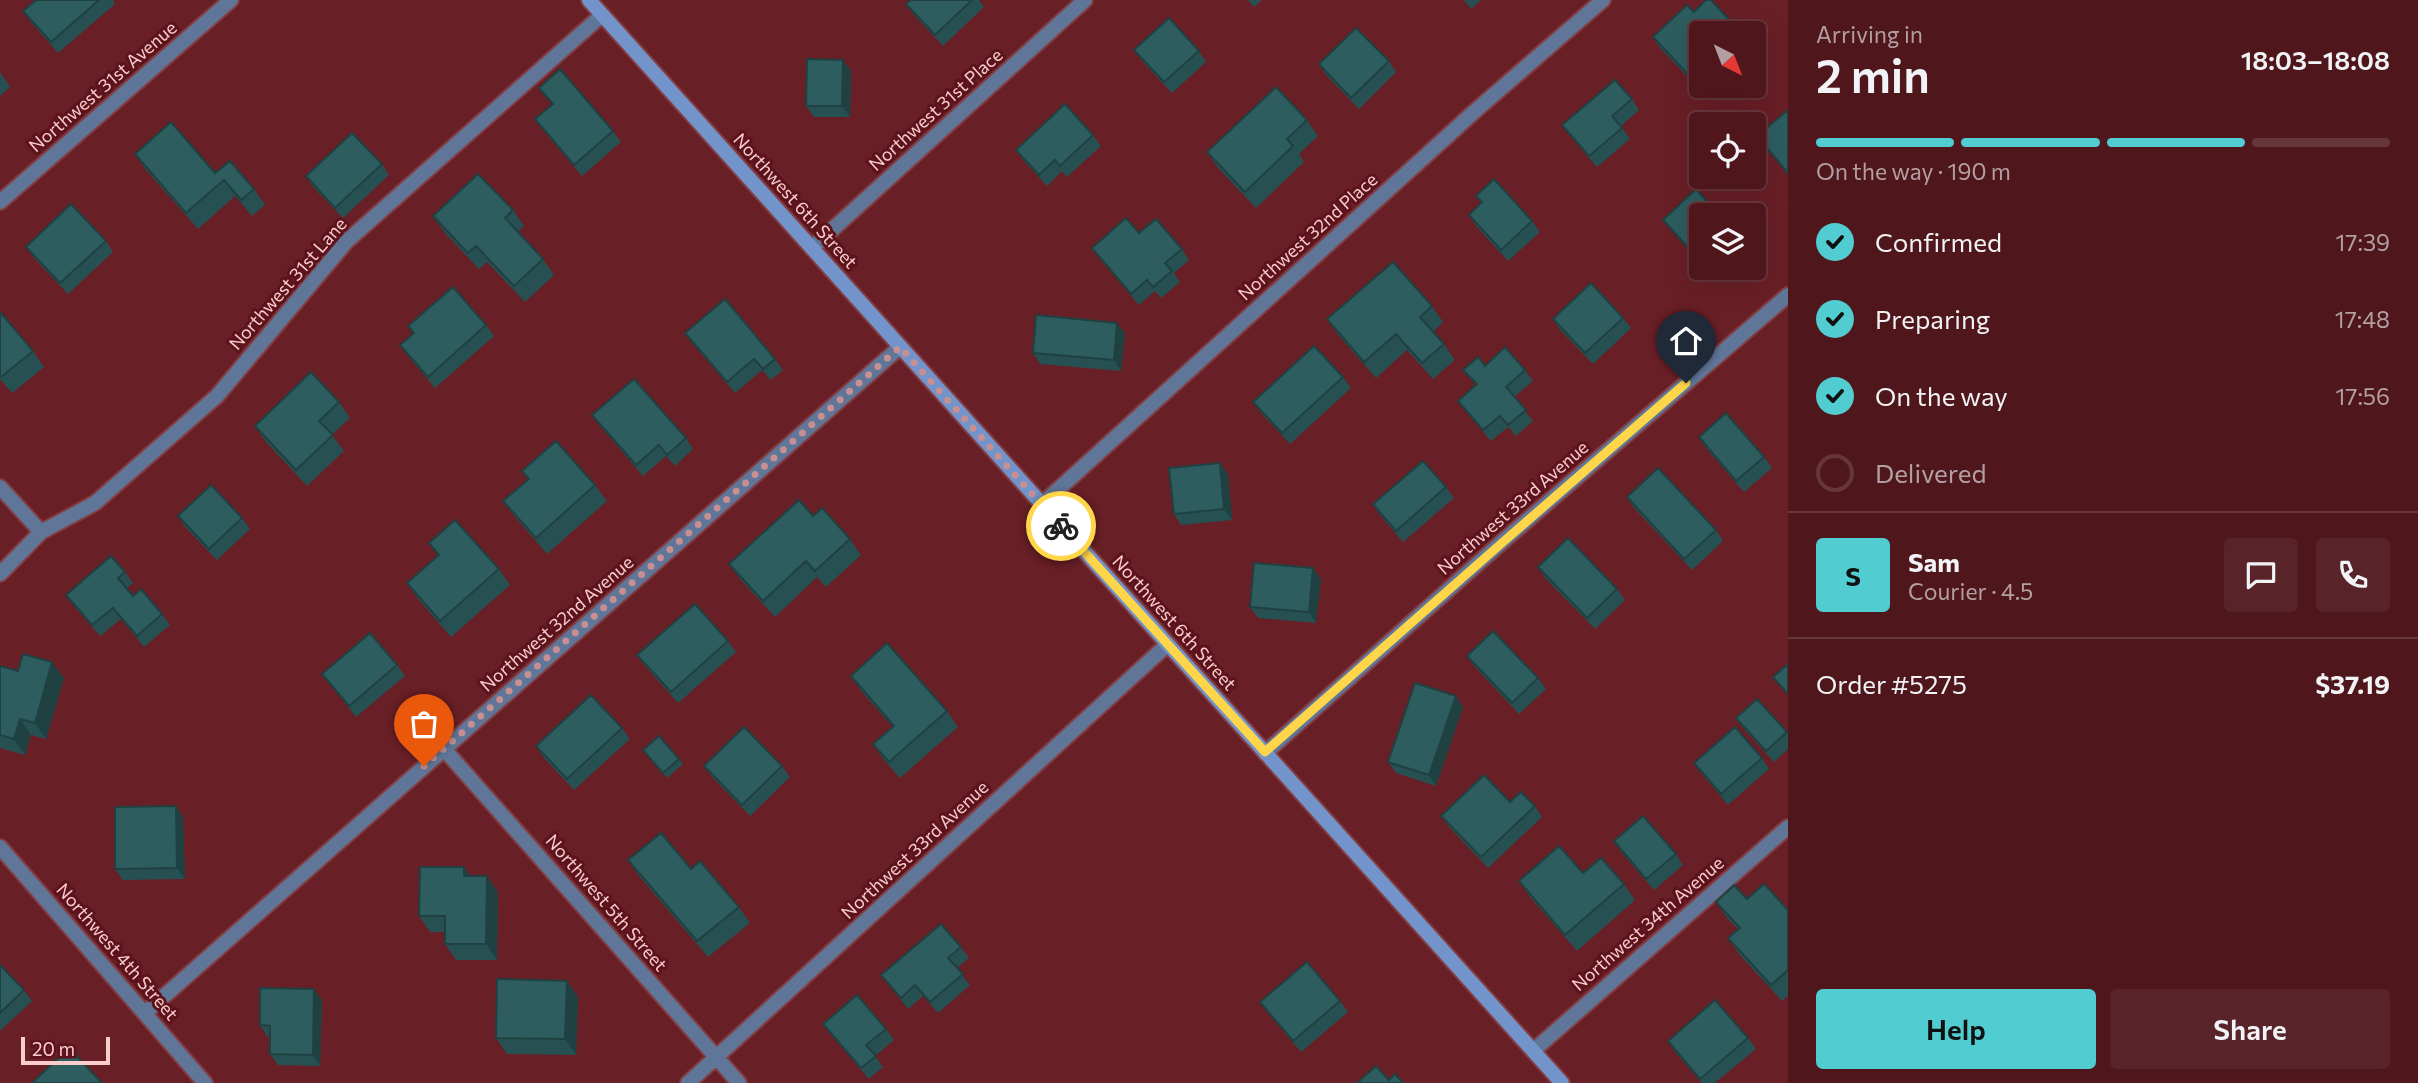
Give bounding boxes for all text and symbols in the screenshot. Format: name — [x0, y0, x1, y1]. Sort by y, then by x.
street label: Northwest 31st Avenue — [24, 16, 181, 156]
text: Arriving in — [1816, 20, 1923, 48]
north arrow — [1689, 21, 1766, 98]
map controls — [1689, 21, 1766, 280]
street label: Northwest 31st Place — [864, 43, 1007, 175]
text: 18:03–18:08 — [2241, 44, 2390, 75]
text: 2 min — [1816, 46, 1930, 102]
button: locate — [1689, 112, 1766, 189]
street label: Northwest 6th Street — [729, 128, 862, 273]
text: On the way · 190 m — [1816, 157, 2011, 185]
street label: Northwest 32nd Place — [1233, 168, 1381, 305]
button: layers — [1689, 203, 1766, 280]
street label: Northwest 31st Lane — [224, 213, 351, 354]
icon: check — [1816, 223, 1854, 261]
text: Confirmed — [1875, 226, 2002, 257]
text: 17:39 — [2336, 228, 2390, 256]
icon: check — [1816, 300, 1854, 338]
text: Preparing — [1875, 303, 1990, 334]
text: 17:48 — [2335, 305, 2390, 333]
pin — [1656, 311, 1716, 383]
icon: home — [1667, 322, 1705, 360]
icon: check — [1816, 377, 1854, 415]
text: On the way — [1875, 380, 2008, 411]
text: 17:56 — [2335, 382, 2390, 410]
street label: Northwest 33rd Avenue — [1432, 436, 1592, 579]
text: Delivered — [1875, 457, 1986, 488]
courier — [1026, 491, 1096, 561]
icon: bike — [1042, 507, 1080, 545]
button: chat — [2224, 538, 2298, 612]
button: phone — [2316, 538, 2390, 612]
text: Sam — [1908, 546, 1960, 577]
street label: Northwest 6th Street — [1108, 550, 1241, 695]
street label: Northwest 32nd Avenue — [475, 551, 637, 696]
text: S — [1845, 560, 1861, 591]
text: Courier · 4.5 — [1908, 577, 2033, 605]
text: Order #5275 — [1816, 668, 1967, 699]
text: $37.19 — [2315, 668, 2390, 699]
pin — [394, 694, 454, 766]
icon: bag — [405, 705, 443, 743]
street label: Northwest 33rd Avenue — [836, 775, 992, 923]
street label: Northwest 5th Street — [541, 829, 672, 975]
street label: Northwest 34th Avenue — [1567, 851, 1728, 995]
street label: Northwest 4th Street — [52, 878, 183, 1024]
button: Help — [1816, 989, 2096, 1069]
button: Share — [2110, 989, 2390, 1069]
scale bar — [21, 1034, 110, 1066]
text: 20 m — [32, 1037, 75, 1060]

